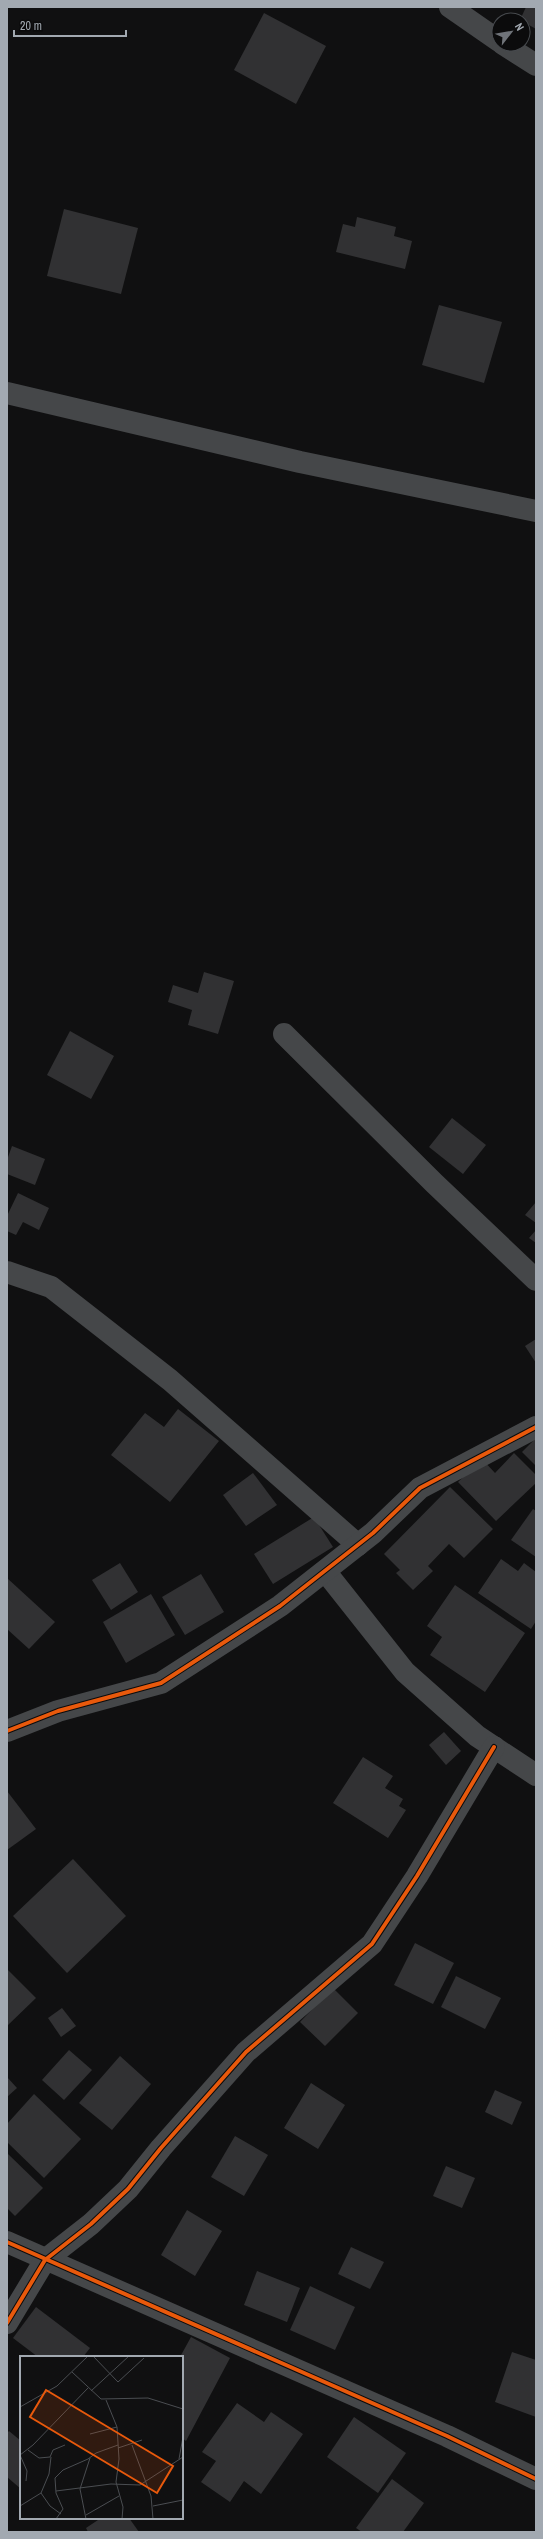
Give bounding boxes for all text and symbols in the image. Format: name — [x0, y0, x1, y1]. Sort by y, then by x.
scale bar — [14, 12, 126, 38]
north arrow — [491, 12, 531, 52]
text: 20 m — [20, 18, 42, 34]
text: N — [512, 20, 527, 33]
inset map — [20, 2356, 183, 2519]

